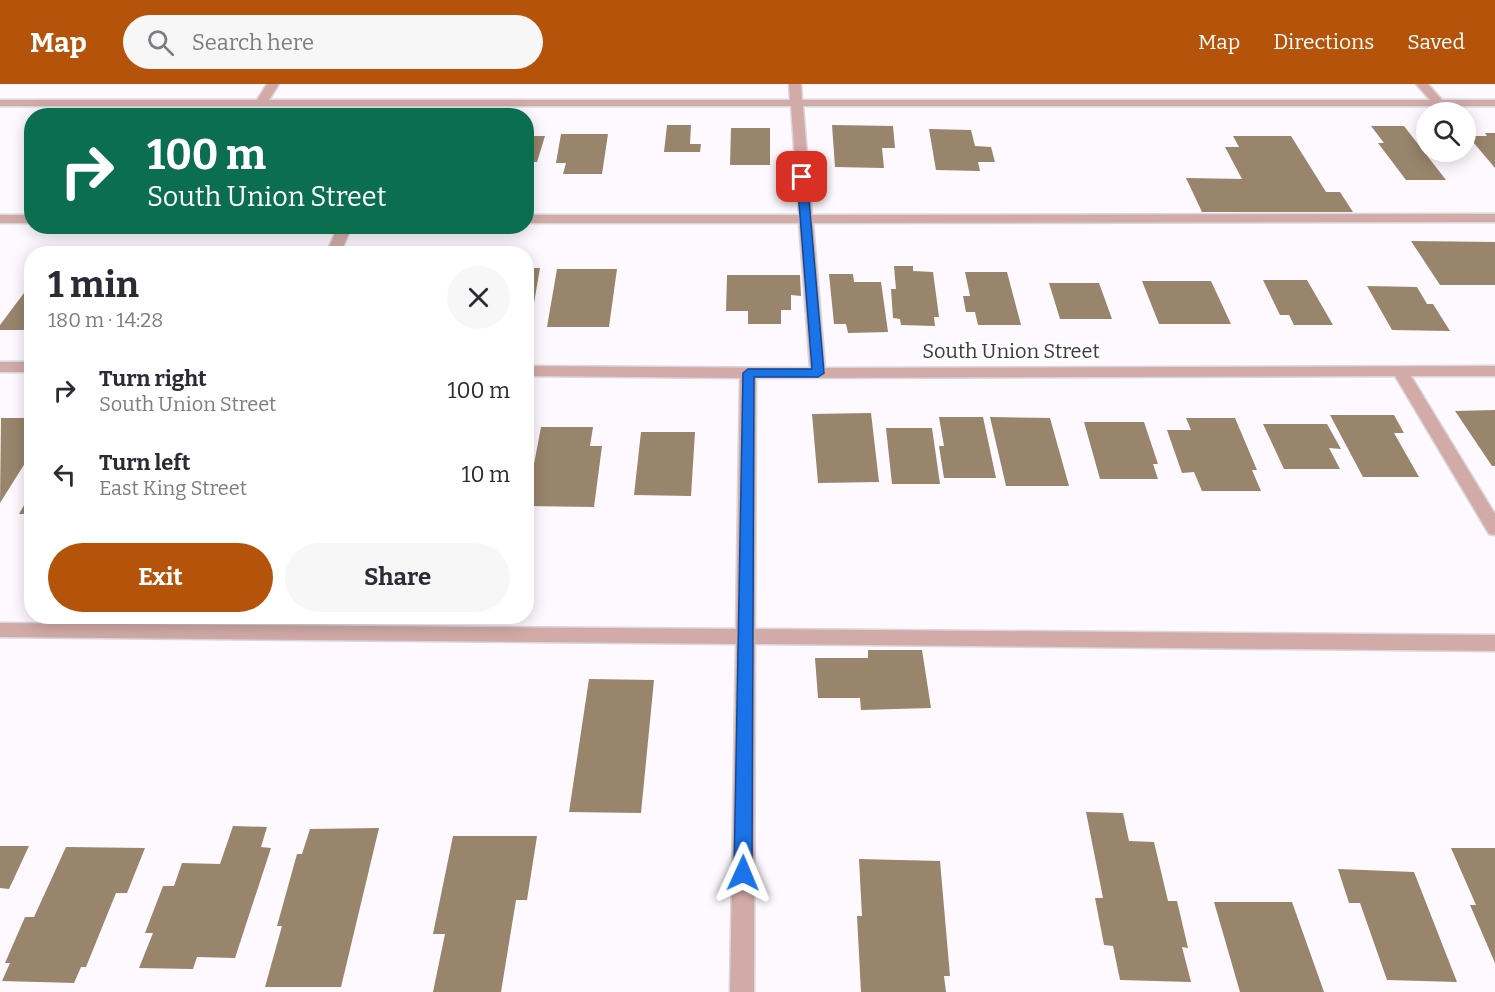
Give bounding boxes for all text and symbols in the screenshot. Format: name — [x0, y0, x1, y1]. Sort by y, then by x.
search box — [123, 15, 543, 69]
text: Map — [30, 26, 87, 59]
icon: search — [144, 26, 177, 59]
text: Search here — [192, 29, 314, 56]
text: Map — [1198, 29, 1240, 55]
text: Directions — [1273, 29, 1374, 55]
text: Saved — [1407, 29, 1465, 55]
map controls — [1416, 102, 1476, 162]
button: search — [1416, 102, 1476, 162]
text: 100 m — [147, 130, 266, 180]
icon: right — [48, 132, 126, 210]
pin — [776, 151, 827, 202]
icon: arrive — [785, 160, 818, 193]
text: South Union Street — [147, 181, 386, 213]
text: 1 min — [48, 263, 139, 307]
button: close — [447, 266, 510, 329]
text: 180 m · 14:28 — [48, 308, 163, 332]
street label: South Union Street — [922, 339, 1100, 363]
text: Turn right — [99, 365, 207, 392]
icon: right — [48, 374, 81, 407]
text: 100 m — [447, 377, 510, 404]
text: South Union Street — [99, 392, 276, 416]
text: Turn left — [99, 449, 191, 476]
icon: left — [48, 458, 81, 491]
text: 10 m — [462, 461, 510, 488]
text: East King Street — [99, 476, 247, 500]
button: Exit — [48, 543, 273, 612]
button: Share — [285, 543, 510, 612]
position arrow — [711, 841, 775, 905]

